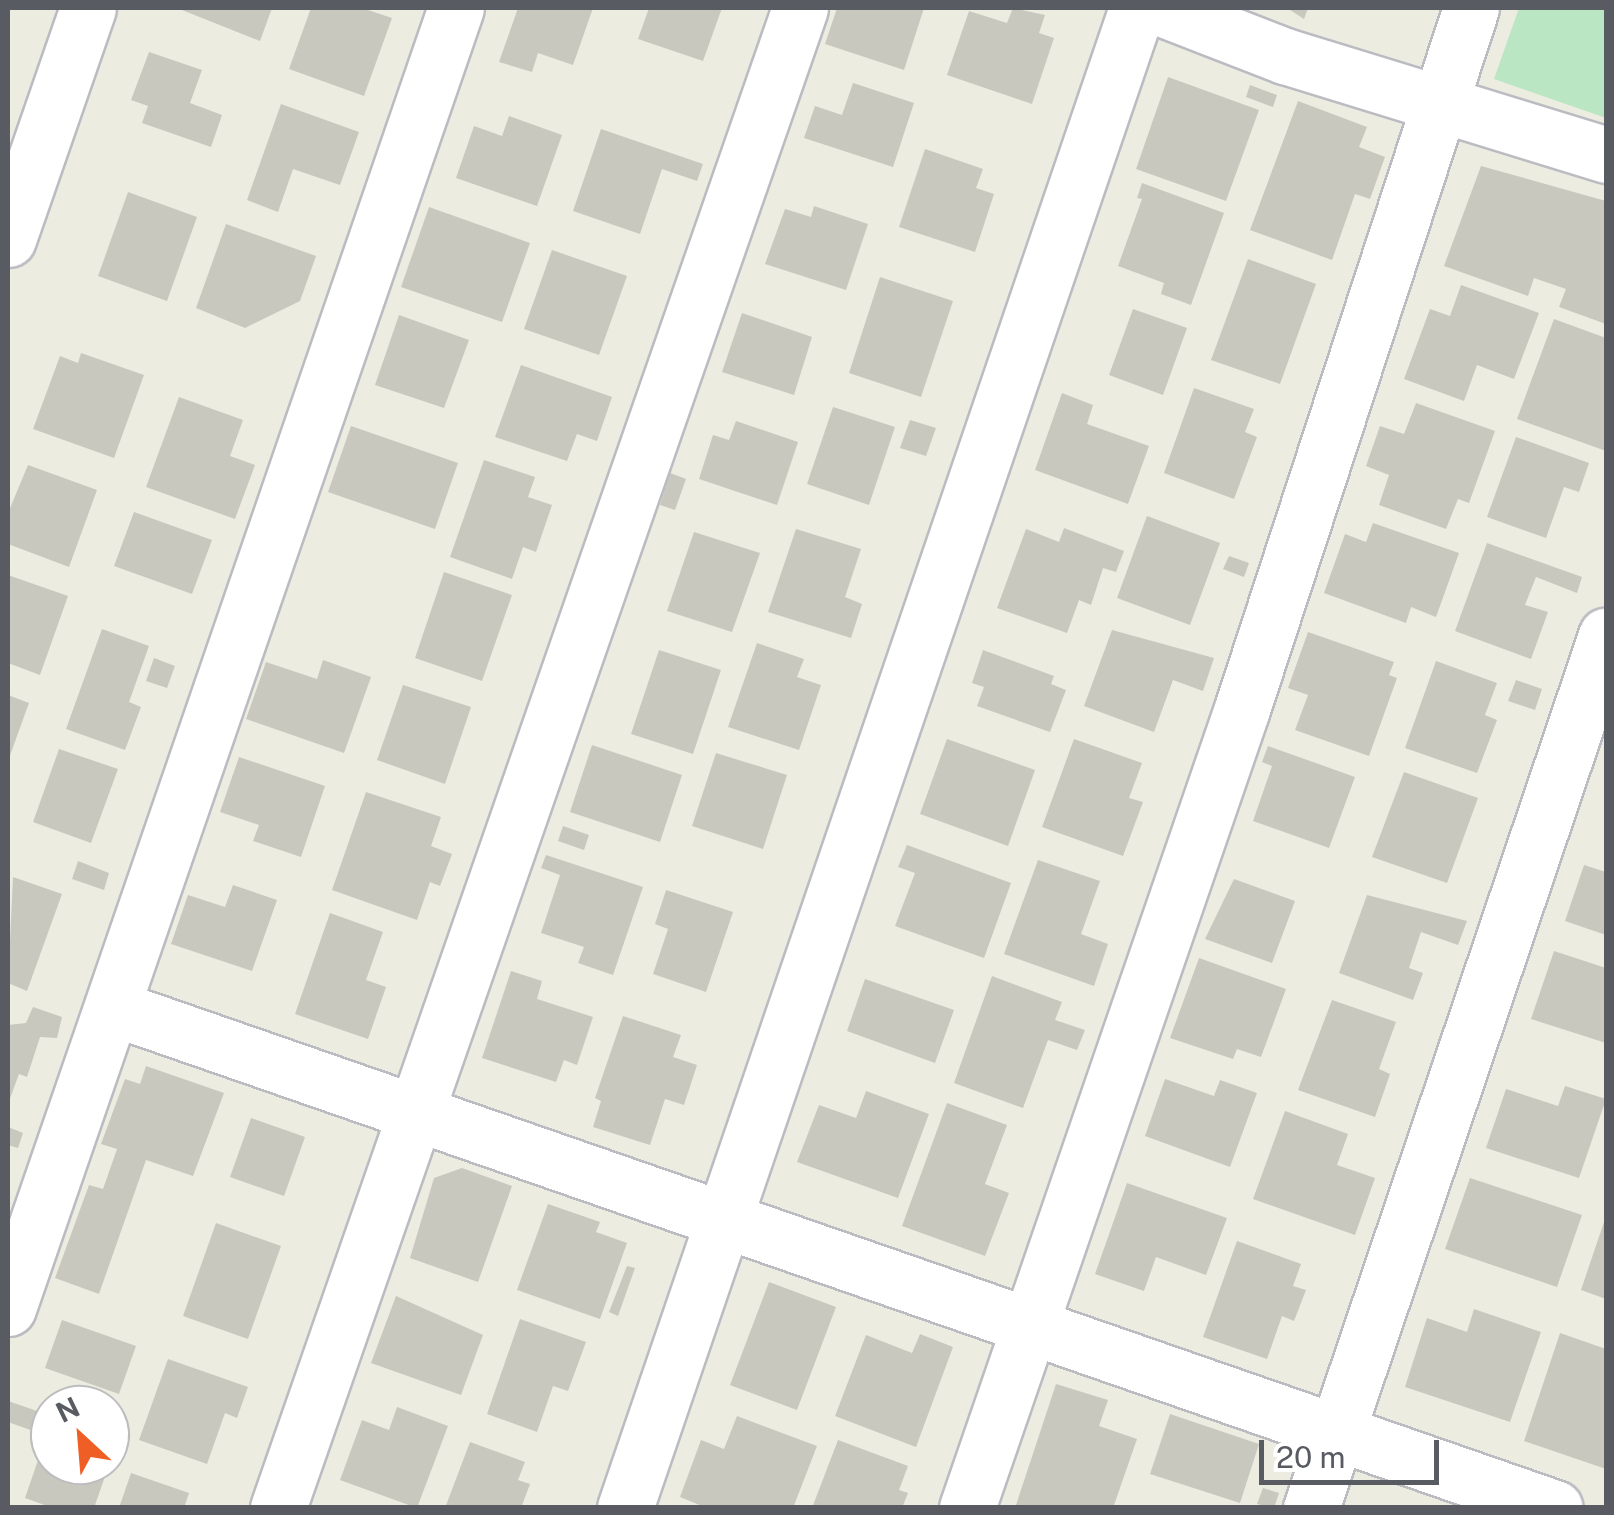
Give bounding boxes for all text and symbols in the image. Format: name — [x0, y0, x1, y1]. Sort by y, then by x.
north arrow — [30, 1385, 130, 1485]
text: N — [50, 1390, 85, 1429]
scale bar — [1264, 1420, 1444, 1482]
text: 20 m — [1276, 1439, 1345, 1475]

